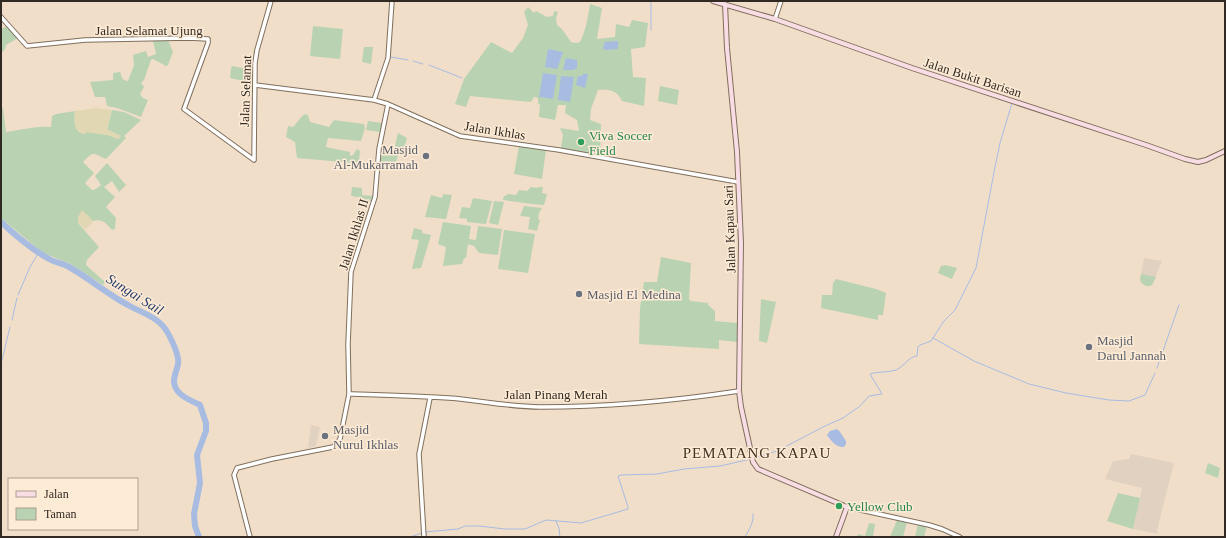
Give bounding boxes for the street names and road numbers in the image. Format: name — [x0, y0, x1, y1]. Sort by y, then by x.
street label: Jalan Selamat Ujung — [95, 23, 203, 38]
street label: Jalan Selamat — [237, 54, 254, 127]
street label: Jalan Bukit Barisan — [922, 55, 1024, 100]
street label: Jalan Ikhlas — [463, 118, 527, 143]
street label: Jalan Kapau Sari — [720, 184, 739, 273]
street label: Jalan Ikhlas II — [336, 197, 371, 272]
street label: Jalan Pinang Merah — [504, 387, 608, 402]

